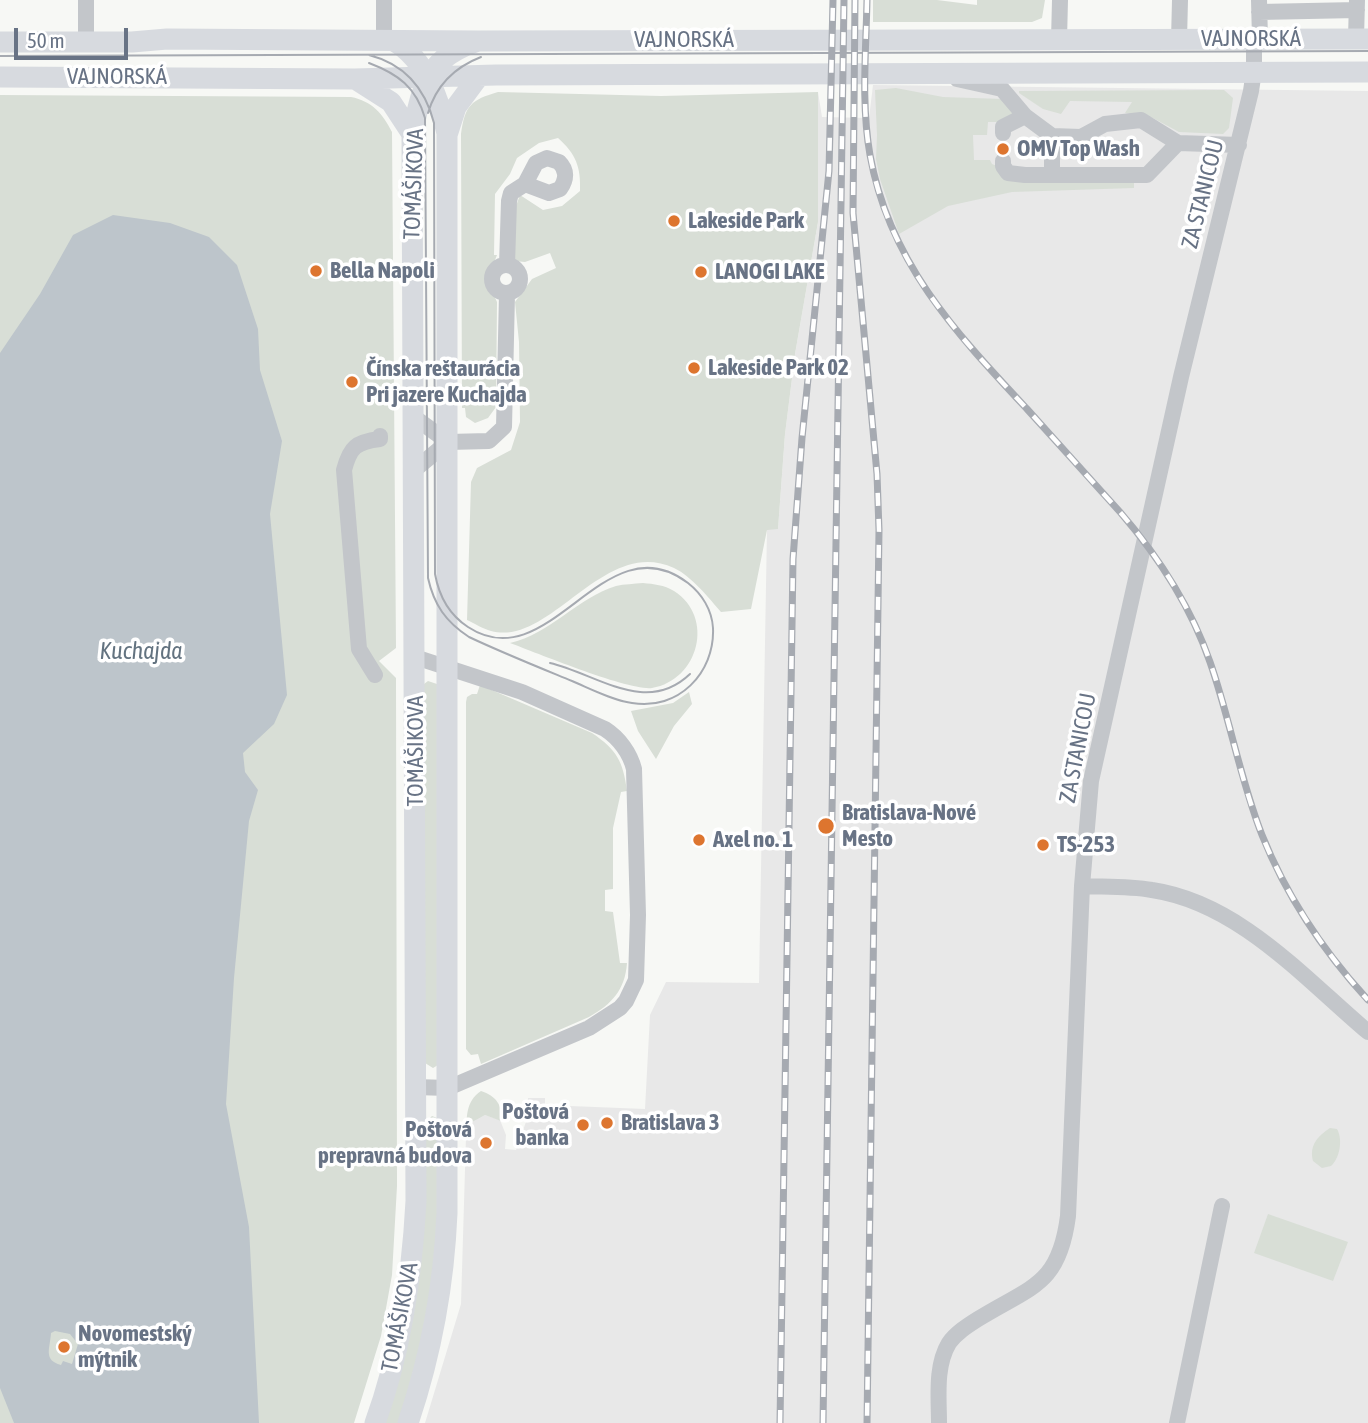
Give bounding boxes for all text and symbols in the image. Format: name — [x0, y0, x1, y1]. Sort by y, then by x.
scale bar — [18, 14, 131, 58]
street label: VAJNORSKÁ — [1201, 25, 1301, 53]
street label: VAJNORSKÁ — [634, 26, 734, 54]
text: 50 m — [27, 28, 65, 52]
street label: VAJNORSKÁ — [67, 63, 167, 91]
street label: TOMÁŠIKOVA — [398, 128, 430, 240]
place label: OMV Top Wash — [1017, 135, 1140, 163]
street label: ZA STANICOU — [1176, 137, 1230, 251]
marker: OMV Top Wash — [995, 141, 1011, 157]
place label: Lakeside Park — [688, 207, 804, 235]
marker: Lakeside Park — [666, 213, 682, 229]
place label: Bella Napoli — [330, 257, 435, 285]
place label: LANOGI LAKE — [715, 258, 825, 286]
marker: Bella Napoli — [308, 263, 324, 279]
marker: LANOGI LAKE — [693, 264, 709, 280]
place label: Lakeside Park 02 — [708, 354, 849, 382]
place label: Čínska reštaurácia Pri jazere Kuchajda — [366, 355, 527, 409]
marker: Lakeside Park 02 — [686, 360, 702, 376]
marker: Čínska reštaurácia Pri jazere Kuchajda — [344, 374, 360, 390]
water label: Kuchajda — [100, 637, 182, 665]
street label: ZA STANICOU — [1054, 691, 1102, 805]
street label: TOMÁŠIKOVA — [402, 695, 430, 807]
place label: Bratislava-Nové Mesto — [842, 799, 976, 853]
marker: Bratislava-Nové Mesto — [816, 816, 836, 836]
place label: Axel no. 1 — [713, 826, 793, 854]
place label: TS-253 — [1057, 831, 1115, 859]
marker: Axel no. 1 — [691, 832, 707, 848]
marker: TS-253 — [1035, 837, 1051, 853]
place label: Poštová banka — [502, 1098, 569, 1152]
place label: Bratislava 3 — [621, 1109, 720, 1137]
marker: Bratislava 3 — [599, 1115, 615, 1131]
place label: Poštová prepravná budova — [318, 1116, 472, 1170]
marker: Poštová banka — [575, 1117, 591, 1133]
marker: Poštová prepravná budova — [478, 1135, 494, 1151]
street label: TOMÁŠIKOVA — [376, 1260, 424, 1374]
place label: Novomestský mýtnik — [78, 1320, 192, 1374]
marker: Novomestský mýtnik — [56, 1339, 72, 1355]

